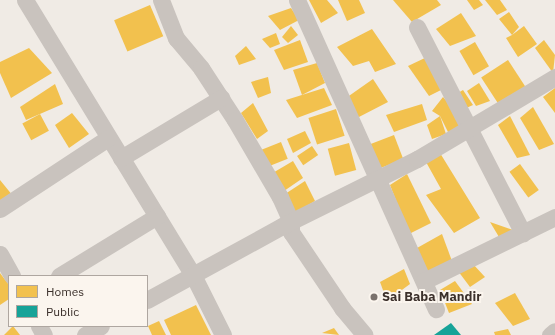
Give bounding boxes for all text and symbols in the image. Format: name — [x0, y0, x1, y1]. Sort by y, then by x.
legend — [8, 275, 148, 327]
text: Homes — [46, 284, 84, 299]
place label: Sai Baba Mandir — [382, 289, 481, 305]
marker: Sai Baba Mandir — [369, 292, 379, 302]
text: Public — [46, 304, 79, 319]

